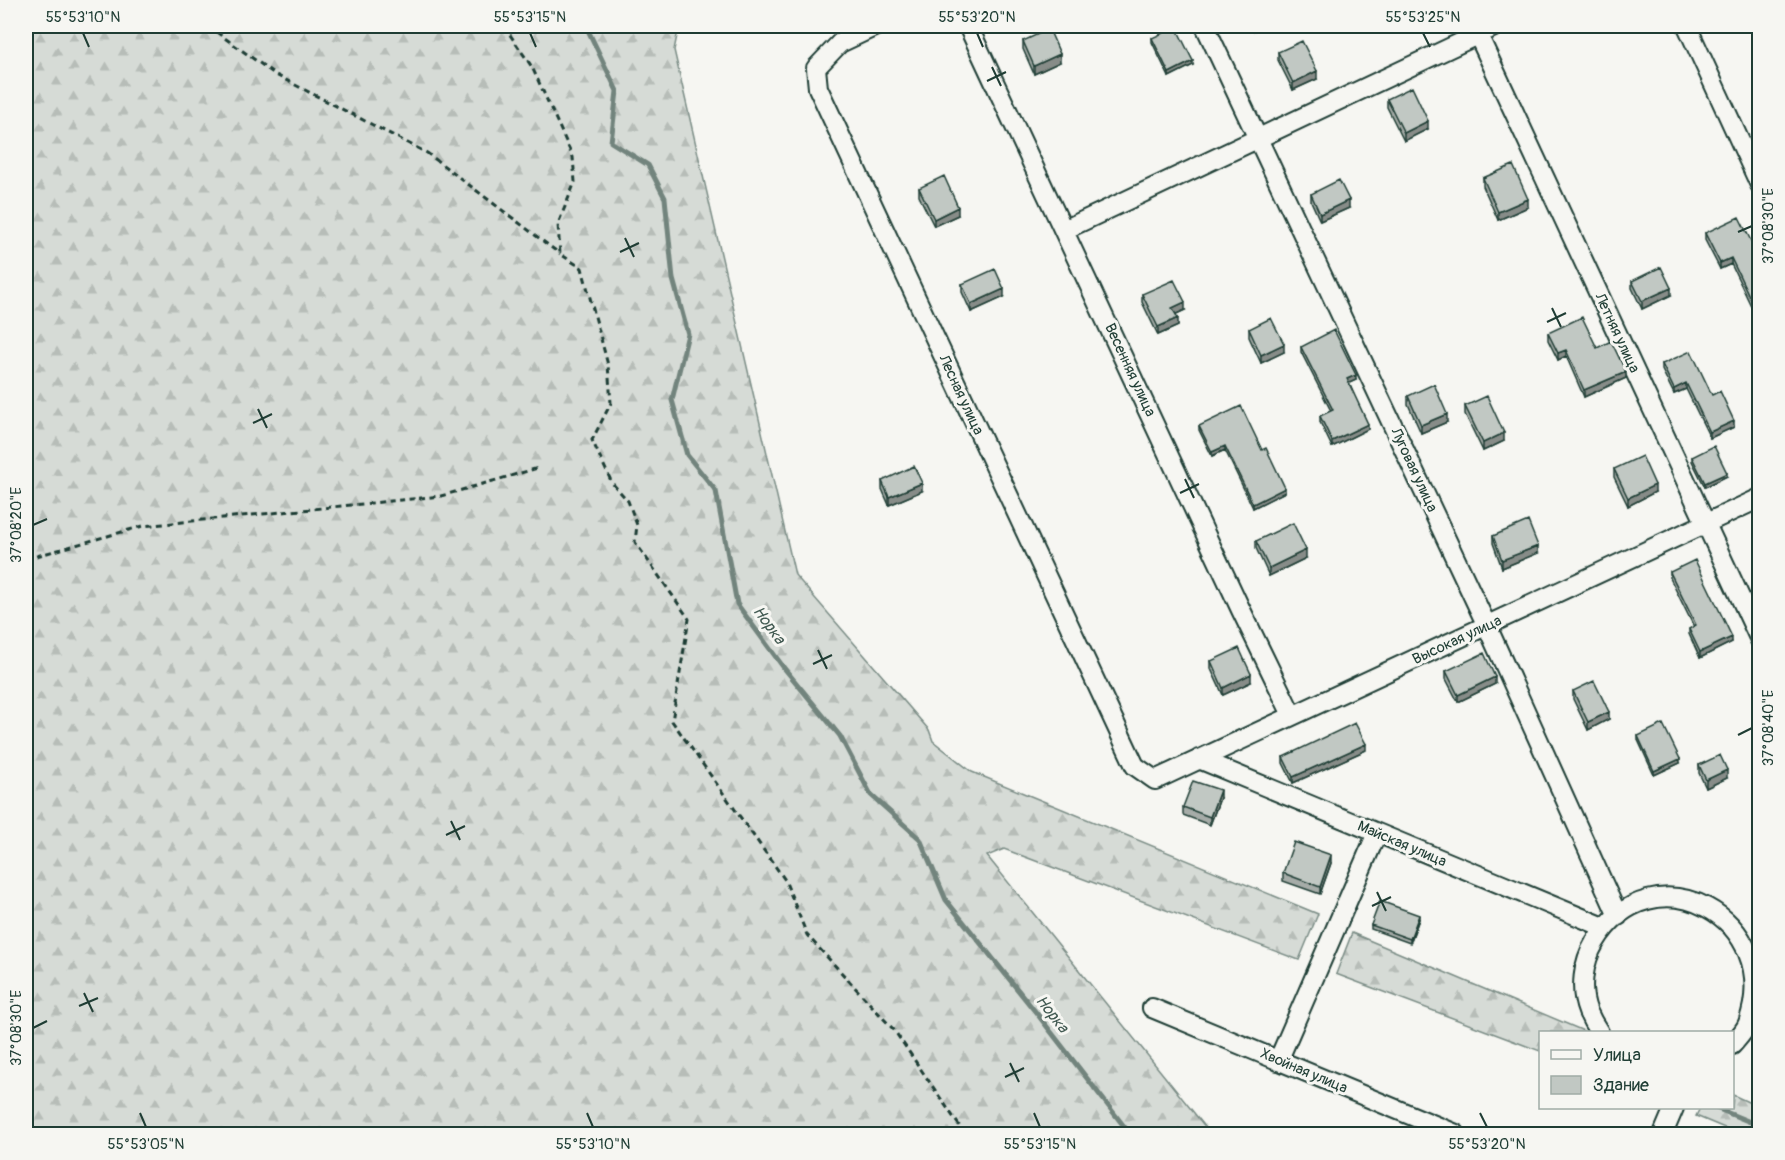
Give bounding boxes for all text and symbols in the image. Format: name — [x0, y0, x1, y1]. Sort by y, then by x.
text: 55°53'10"N — [46, 8, 120, 27]
text: 55°53'15"N — [494, 8, 566, 27]
text: 55°53'20"N — [938, 8, 1016, 27]
text: 55°53'25"N — [1385, 8, 1461, 27]
text: 37°08'30"E — [1759, 188, 1778, 264]
street label: Летняя улица — [1590, 289, 1644, 376]
street label: Весенняя улица — [1100, 320, 1160, 420]
street label: Лесная улица — [934, 351, 988, 438]
street label: Луговая улица — [1386, 424, 1442, 515]
text: 37°08'20"E — [7, 487, 26, 563]
water label: Норка — [749, 602, 790, 649]
street label: Высокая улица — [1409, 611, 1505, 669]
text: 37°08'40"E — [1759, 690, 1778, 766]
street label: Майская улица — [1355, 817, 1449, 871]
text: 37°08'30"E — [7, 990, 26, 1066]
water label: Норка — [1031, 991, 1074, 1038]
legend — [1539, 1031, 1734, 1109]
street label: Хвойная улица — [1258, 1044, 1350, 1098]
text: Улица — [1593, 1044, 1641, 1067]
text: Здание — [1593, 1074, 1649, 1097]
text: 55°53'05"N — [108, 1135, 184, 1154]
text: 55°53'10"N — [556, 1135, 630, 1154]
text: 55°53'15"N — [1004, 1135, 1076, 1154]
text: 55°53'20"N — [1448, 1135, 1526, 1154]

